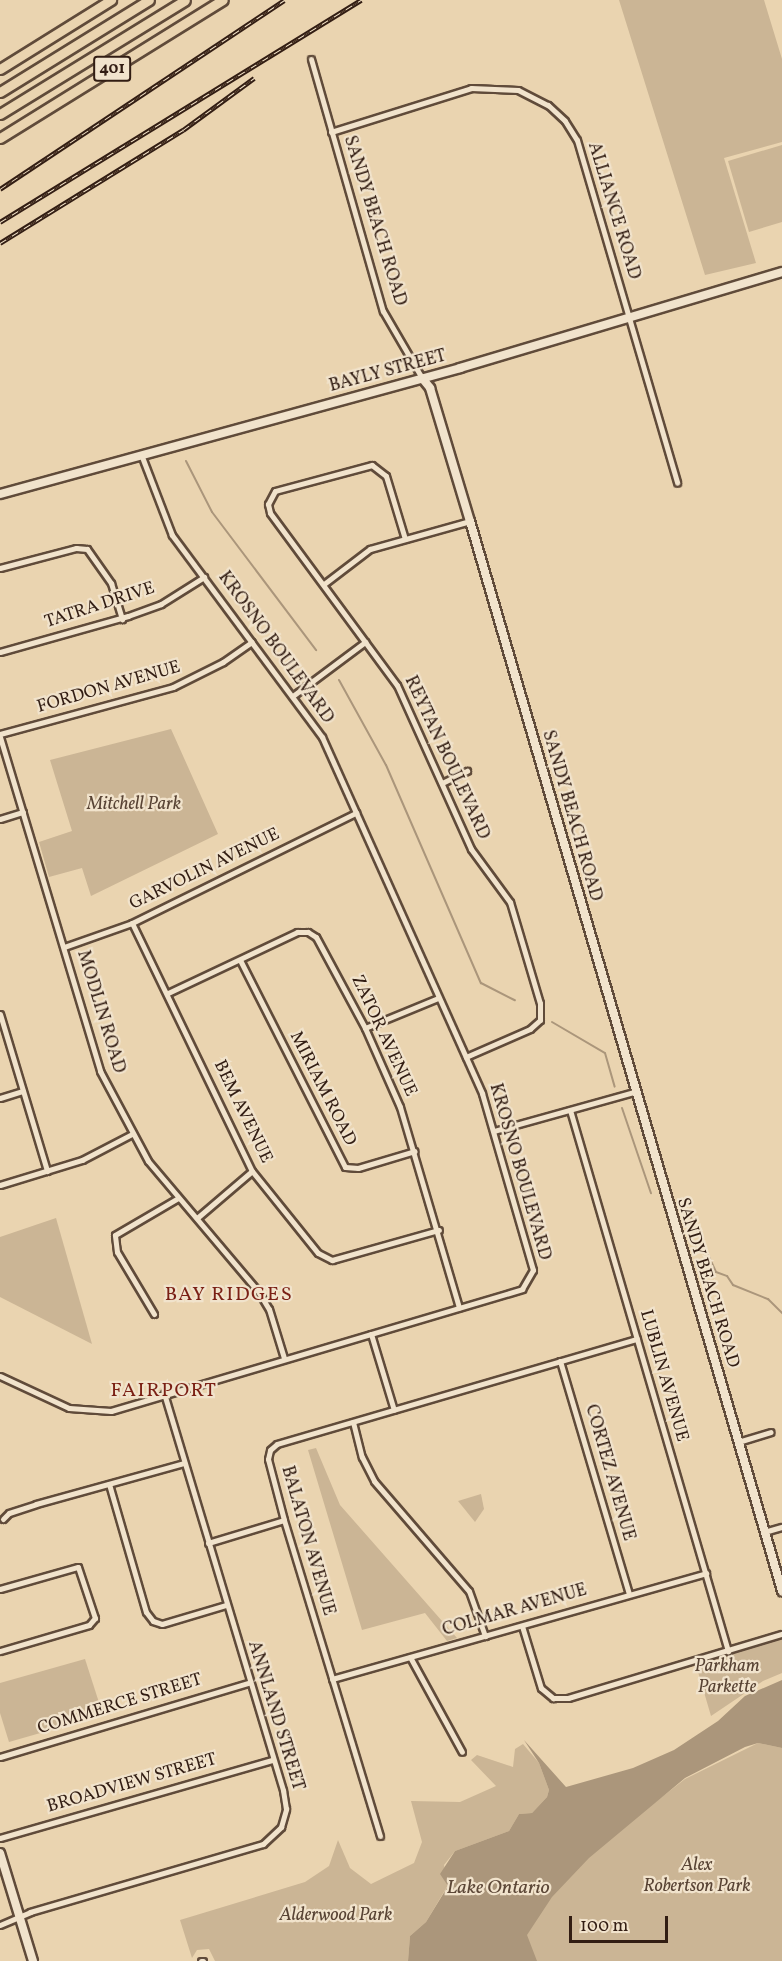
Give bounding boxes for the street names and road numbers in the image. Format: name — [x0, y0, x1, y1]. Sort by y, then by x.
road number: 401 — [92, 56, 132, 82]
street label: SANDY BEACH ROAD — [338, 133, 410, 309]
street label: ALLIANCE ROAD — [582, 140, 644, 282]
street label: BAYLY STREET — [327, 346, 449, 398]
street label: KROSNO BOULEVARD — [213, 568, 337, 728]
street label: TATRA DRIVE — [42, 578, 158, 634]
street label: FORDON AVENUE — [35, 657, 183, 719]
street label: REYTAN BOULEVARD — [399, 673, 493, 843]
street label: SANDY BEACH ROAD — [536, 728, 606, 904]
street label: GARVOLIN AVENUE — [126, 824, 284, 916]
street label: MODLIN ROAD — [71, 948, 129, 1076]
street label: ZATOR AVENUE — [345, 972, 421, 1100]
street label: MIRIAM ROAD — [284, 1028, 360, 1150]
street label: BEM AVENUE — [208, 1057, 276, 1167]
street label: KROSNO BOULEVARD — [483, 1081, 555, 1263]
street label: SANDY BEACH ROAD — [671, 1195, 743, 1371]
street label: LUBLIN AVENUE — [634, 1308, 692, 1444]
street label: CORTEZ AVENUE — [579, 1402, 639, 1544]
street label: BALATON AVENUE — [275, 1464, 339, 1618]
street label: COLMAR AVENUE — [440, 1580, 590, 1642]
street label: ANNLAND STREET — [242, 1638, 308, 1794]
street label: COMMERCE STREET — [35, 1670, 205, 1740]
street label: BROADVIEW STREET — [44, 1749, 220, 1819]

